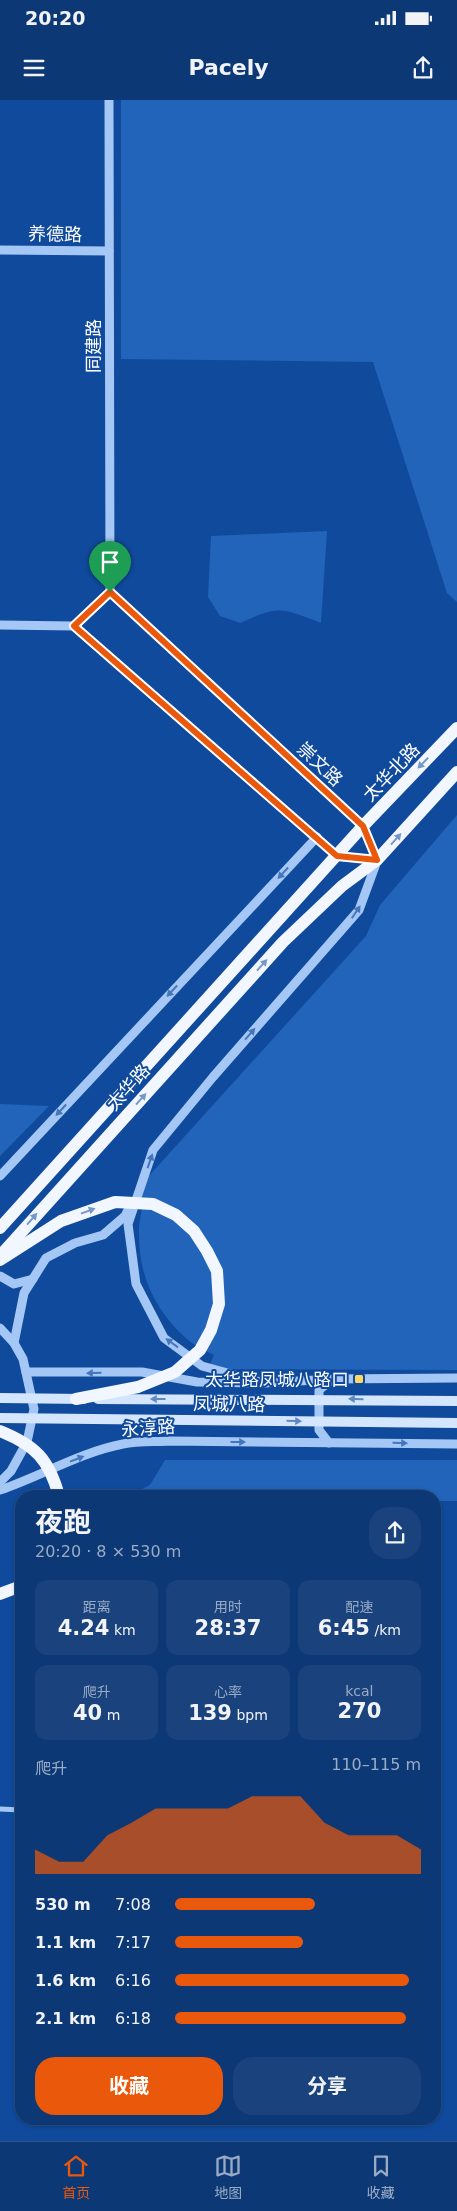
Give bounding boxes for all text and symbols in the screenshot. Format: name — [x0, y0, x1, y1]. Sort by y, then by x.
text: 20:20 — [25, 7, 85, 29]
icon: menu — [20, 54, 48, 82]
icon: share — [409, 54, 437, 82]
text: Pacely — [188, 55, 269, 80]
street label: 养德路 — [28, 223, 82, 245]
street label: 同建路 — [83, 319, 104, 373]
pin — [89, 541, 131, 592]
icon: arrive — [96, 548, 124, 576]
street label: 崇文路 — [293, 738, 347, 790]
street label: 太华北路 — [358, 739, 424, 805]
one-way arrow — [417, 757, 429, 769]
one-way arrow — [391, 833, 402, 846]
one-way arrow — [277, 866, 289, 878]
one-way arrow — [351, 905, 361, 918]
one-way arrow — [256, 960, 268, 972]
one-way arrow — [166, 985, 178, 997]
one-way arrow — [244, 1029, 256, 1041]
street label: 太华路 — [102, 1060, 154, 1114]
one-way arrow — [135, 1093, 147, 1105]
one-way arrow — [55, 1103, 67, 1115]
one-way arrow — [146, 1153, 154, 1168]
one-way arrow — [81, 1207, 96, 1214]
one-way arrow — [26, 1214, 38, 1226]
one-way arrow — [166, 1338, 179, 1349]
one-way arrow — [86, 1369, 102, 1377]
place label: 太华路凤城八路口 — [205, 1369, 349, 1390]
marker: 太华路凤城八路口 — [353, 1373, 365, 1385]
street label: 凤城八路 — [193, 1393, 265, 1415]
one-way arrow — [150, 1395, 166, 1403]
one-way arrow — [348, 1395, 364, 1403]
street label: 永淳路 — [120, 1416, 176, 1440]
one-way arrow — [286, 1417, 302, 1425]
one-way arrow — [230, 1438, 246, 1446]
one-way arrow — [392, 1440, 408, 1448]
one-way arrow — [70, 1455, 85, 1462]
text: 夜跑 — [35, 1506, 91, 1539]
button: share — [369, 1507, 421, 1559]
text: 20:20 · 8 × 530 m — [35, 1542, 181, 1561]
text: 距离 — [83, 1599, 111, 1615]
text: 用时 — [214, 1599, 242, 1615]
text: 配速 — [345, 1599, 373, 1615]
text: 4.24 — [58, 1616, 109, 1640]
text: 28:37 — [195, 1616, 261, 1640]
text: 6:45 — [318, 1616, 370, 1640]
text: km — [109, 1622, 136, 1638]
text: /km — [370, 1622, 401, 1638]
text: kcal — [345, 1683, 373, 1699]
text: 爬升 — [83, 1684, 111, 1700]
text: 心率 — [214, 1684, 242, 1700]
text: 270 — [337, 1699, 381, 1723]
text: 40 — [73, 1701, 102, 1725]
text: 139 — [188, 1701, 232, 1725]
text: m — [102, 1707, 120, 1723]
text: bpm — [232, 1707, 268, 1723]
text: 110–115 m — [331, 1755, 421, 1774]
text: 爬升 — [35, 1759, 67, 1778]
text: 530 m — [35, 1895, 91, 1914]
text: 7:08 — [115, 1895, 151, 1914]
text: 1.1 km — [35, 1933, 96, 1952]
text: 7:17 — [115, 1933, 151, 1952]
text: 1.6 km — [35, 1971, 96, 1990]
text: 6:16 — [115, 1971, 151, 1990]
text: 2.1 km — [35, 2009, 96, 2028]
text: 6:18 — [115, 2009, 151, 2028]
button: 收藏 — [35, 2057, 223, 2115]
button: 分享 — [233, 2057, 421, 2115]
tab: 首页 — [62, 2152, 90, 2202]
tab: 地图 — [214, 2152, 242, 2202]
tab: 收藏 — [367, 2152, 395, 2202]

